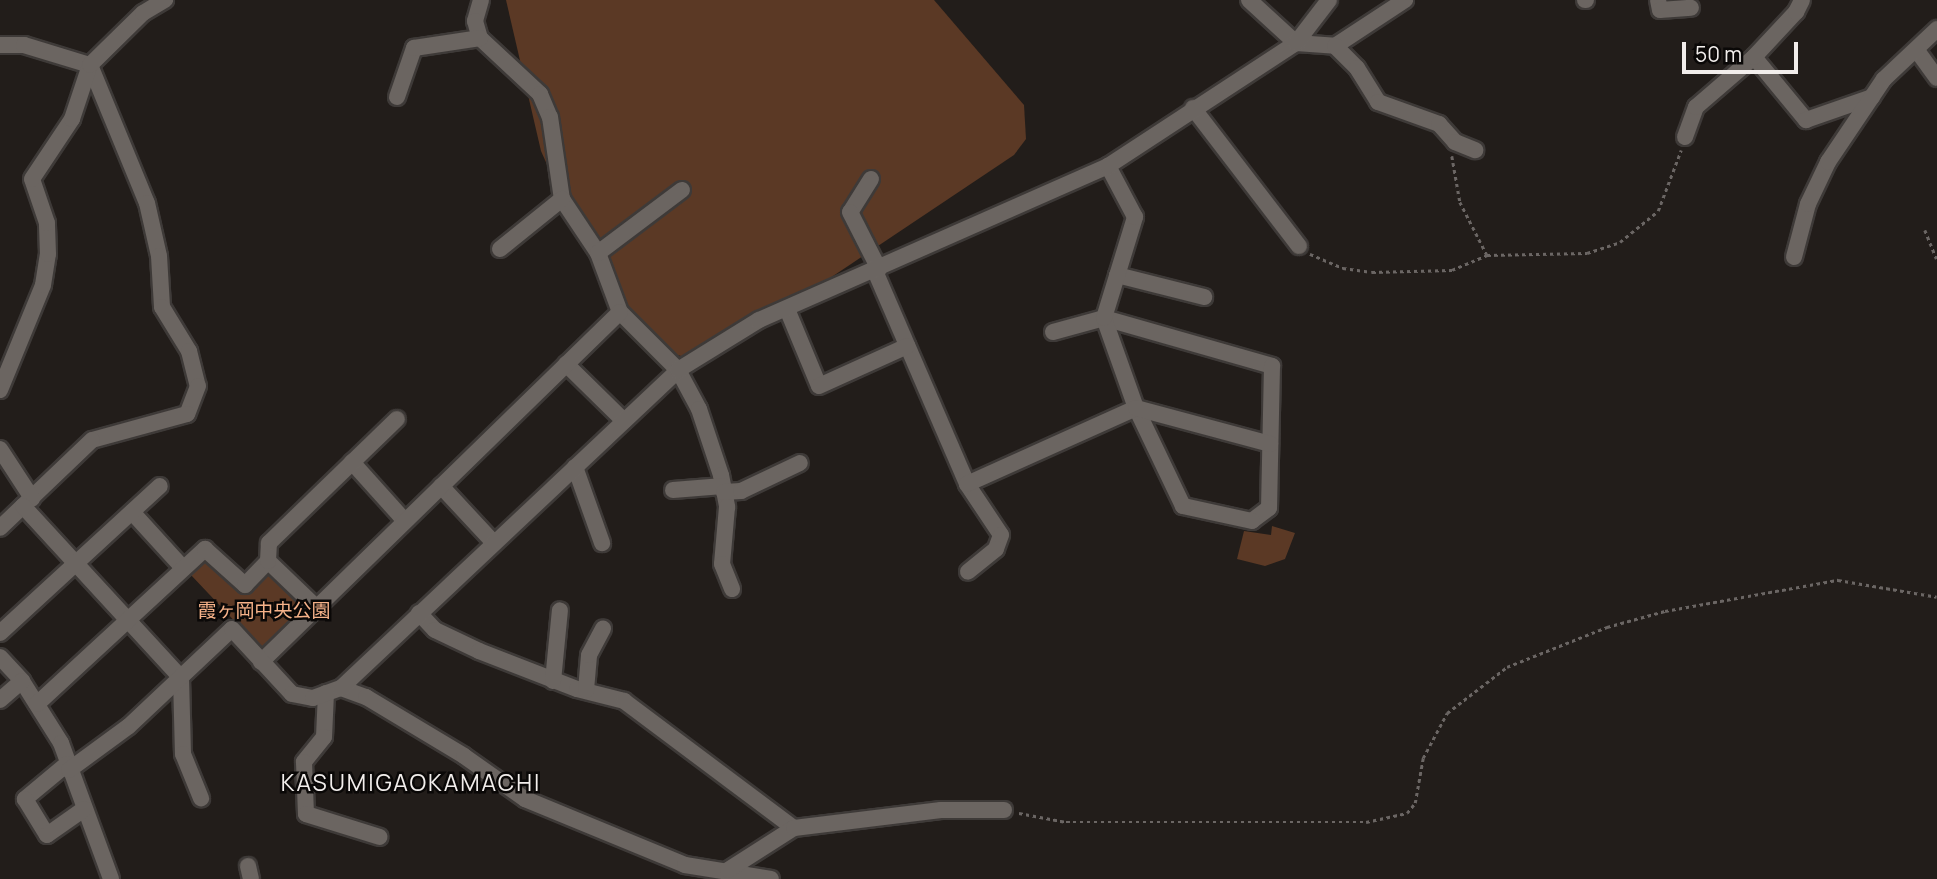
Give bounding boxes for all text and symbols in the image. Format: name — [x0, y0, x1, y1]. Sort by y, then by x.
scale bar — [1685, 28, 1800, 72]
text: 50 m — [1695, 40, 1742, 68]
park label: 霞ヶ岡中央公園 — [198, 600, 330, 622]
district label: KASUMIGAOKAMACHI — [283, 768, 539, 796]

